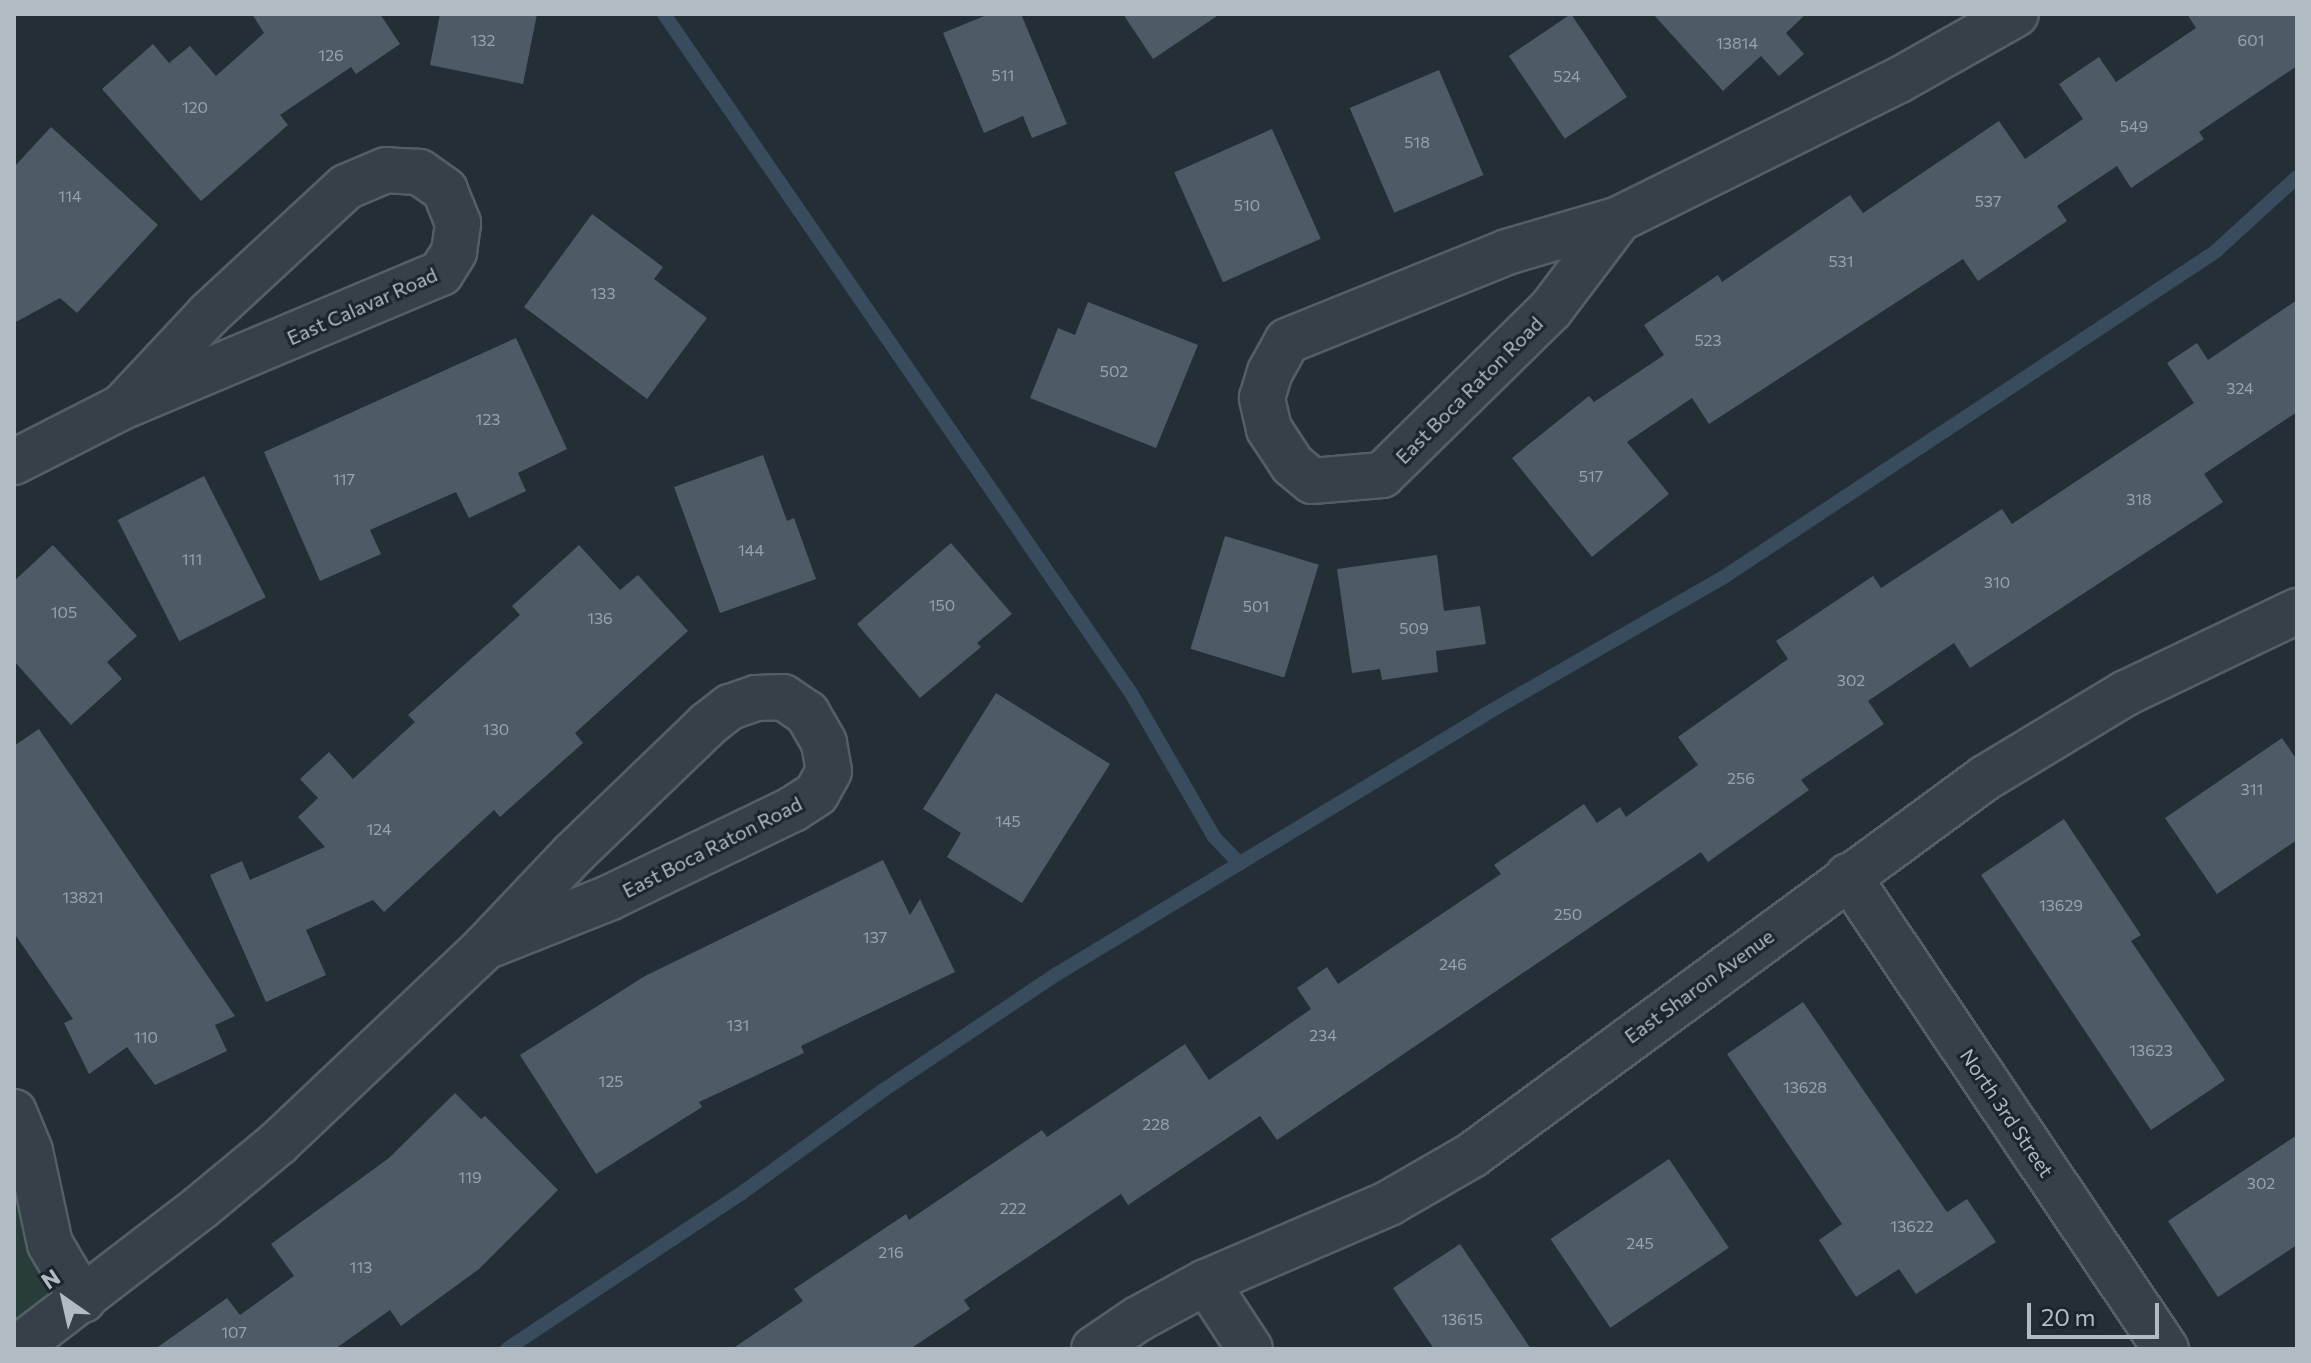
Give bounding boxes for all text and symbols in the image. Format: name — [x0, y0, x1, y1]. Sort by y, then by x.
house number: 132 — [471, 30, 495, 50]
house number: 601 — [2238, 30, 2264, 50]
house number: 13814 — [1716, 33, 1758, 53]
house number: 126 — [318, 45, 344, 65]
house number: 511 — [992, 65, 1014, 85]
house number: 524 — [1553, 66, 1581, 86]
house number: 120 — [182, 97, 208, 117]
house number: 549 — [2120, 116, 2148, 136]
house number: 518 — [1404, 132, 1430, 152]
house number: 114 — [58, 186, 82, 206]
house number: 537 — [1975, 191, 2001, 211]
house number: 510 — [1234, 195, 1260, 215]
house number: 531 — [1828, 251, 1854, 271]
street label: East Calavar Road — [283, 262, 441, 350]
house number: 133 — [590, 283, 616, 303]
street label: East Boca Raton Road — [1390, 311, 1548, 469]
house number: 523 — [1694, 330, 1722, 350]
house number: 502 — [1100, 361, 1128, 381]
house number: 324 — [2226, 378, 2254, 398]
house number: 123 — [476, 409, 500, 429]
house number: 517 — [1579, 466, 1603, 486]
house number: 117 — [333, 469, 355, 489]
house number: 318 — [2126, 489, 2152, 509]
house number: 144 — [738, 540, 764, 560]
house number: 111 — [182, 549, 202, 569]
house number: 310 — [1984, 572, 2010, 592]
house number: 150 — [929, 595, 955, 615]
house number: 501 — [1243, 596, 1269, 616]
house number: 105 — [51, 602, 77, 622]
house number: 136 — [587, 608, 613, 628]
house number: 509 — [1399, 618, 1429, 638]
house number: 302 — [1837, 670, 1865, 690]
house number: 130 — [483, 719, 509, 739]
house number: 256 — [1727, 768, 1755, 788]
house number: 311 — [2241, 779, 2263, 799]
street label: East Boca Raton Road — [618, 791, 806, 903]
house number: 145 — [995, 811, 1021, 831]
house number: 124 — [366, 819, 392, 839]
house number: 13821 — [62, 887, 104, 907]
house number: 13629 — [2039, 895, 2083, 915]
house number: 250 — [1554, 904, 1582, 924]
street label: East Sharon Avenue — [1620, 924, 1778, 1048]
house number: 137 — [863, 927, 887, 947]
house number: 246 — [1439, 954, 1467, 974]
house number: 131 — [727, 1015, 749, 1035]
house number: 234 — [1309, 1025, 1337, 1045]
house number: 110 — [134, 1027, 158, 1047]
house number: 13623 — [2129, 1040, 2173, 1060]
street label: North 3rd Street — [1955, 1044, 2059, 1182]
house number: 125 — [599, 1071, 623, 1091]
house number: 13628 — [1783, 1077, 1827, 1097]
house number: 228 — [1142, 1114, 1170, 1134]
house number: 119 — [458, 1167, 482, 1187]
house number: 302 — [2247, 1173, 2275, 1193]
house number: 222 — [1000, 1198, 1026, 1218]
house number: 13622 — [1890, 1216, 1934, 1236]
house number: 245 — [1626, 1233, 1654, 1253]
house number: 216 — [878, 1242, 904, 1262]
house number: 113 — [350, 1257, 372, 1277]
north arrow — [24, 1259, 104, 1339]
text: N — [36, 1263, 65, 1294]
scale bar — [2031, 1287, 2163, 1337]
text: 20 m — [2041, 1302, 2095, 1331]
house number: 13615 — [1441, 1309, 1483, 1329]
house number: 107 — [221, 1322, 247, 1342]

